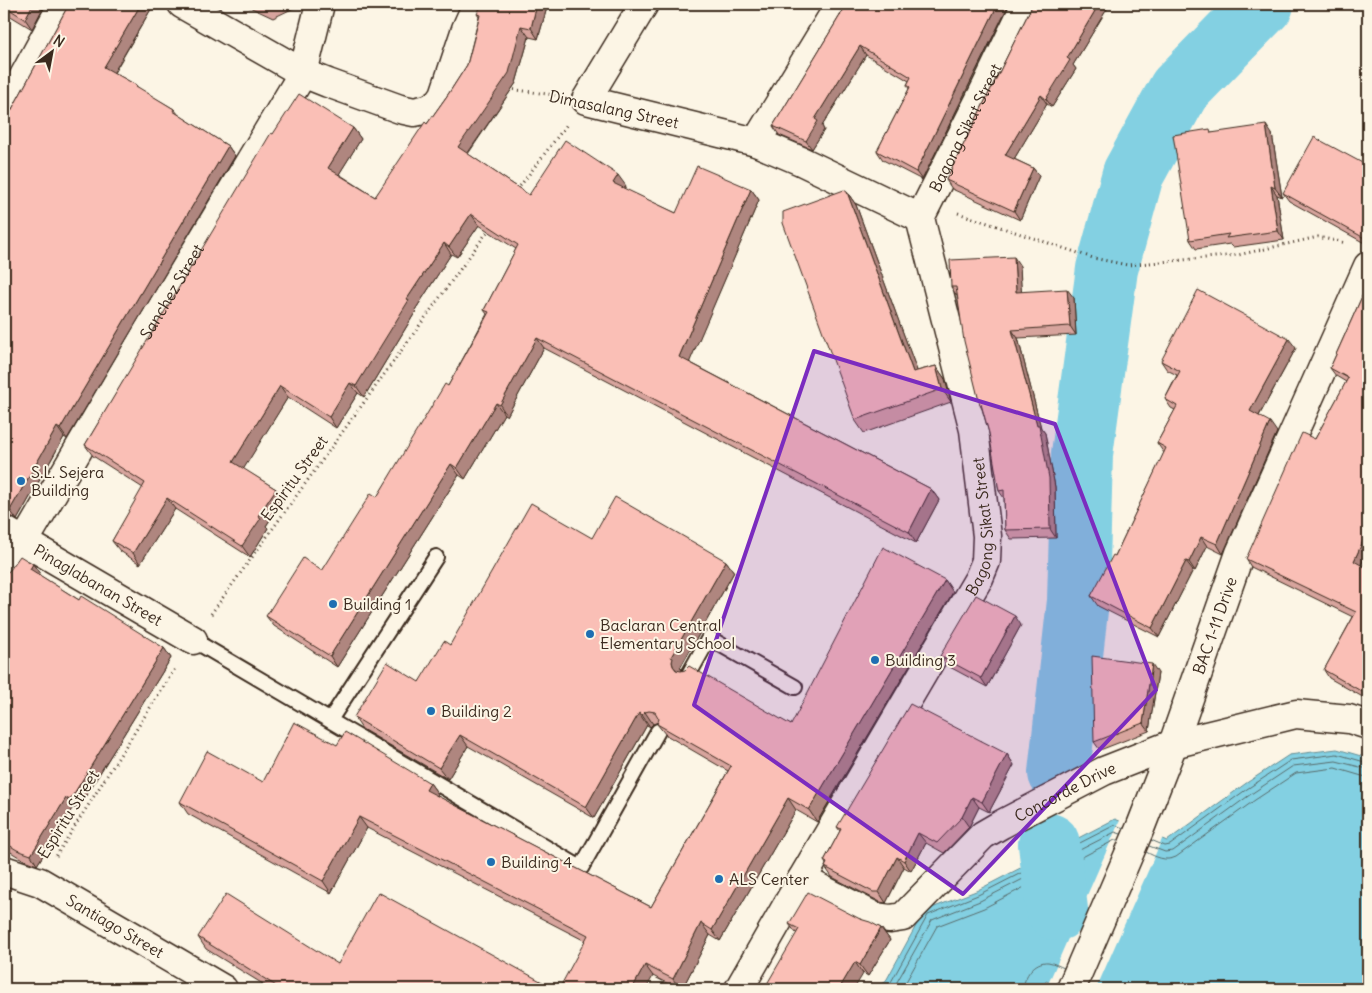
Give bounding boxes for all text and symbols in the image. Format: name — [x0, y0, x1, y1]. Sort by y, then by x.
north arrow — [28, 28, 78, 78]
text: N — [50, 31, 68, 51]
street label: Bagong Sikat Street — [925, 60, 1006, 195]
street label: Dimasalang Street — [547, 86, 681, 133]
street label: Sanchez Street — [135, 240, 208, 343]
street label: Espiritu Street — [256, 431, 332, 525]
street label: Bagong Sikat Street — [961, 456, 997, 599]
place label: S.L. Sejera Building — [31, 462, 104, 500]
marker: S.L. Sejera Building — [15, 475, 27, 487]
street label: Pinaglabanan Street — [30, 540, 167, 630]
street label: BAC 1-11 Drive — [1188, 574, 1241, 677]
place label: Building 1 — [343, 594, 411, 614]
marker: Building 1 — [327, 598, 339, 610]
place label: Baclaran Central Elementary School — [600, 615, 735, 653]
marker: Baclaran Central Elementary School — [584, 628, 596, 640]
place label: Building 3 — [885, 650, 956, 670]
marker: Building 3 — [869, 654, 881, 666]
place label: Building 2 — [441, 701, 512, 721]
marker: Building 2 — [425, 705, 437, 717]
street label: Concorde Drive — [1011, 757, 1119, 826]
street label: Espiritu Street — [33, 765, 103, 862]
place label: Building 4 — [501, 852, 572, 872]
marker: Building 4 — [485, 856, 497, 868]
place label: ALS Center — [729, 869, 809, 889]
marker: ALS Center — [713, 873, 725, 885]
street label: Santiago Street — [63, 890, 168, 963]

